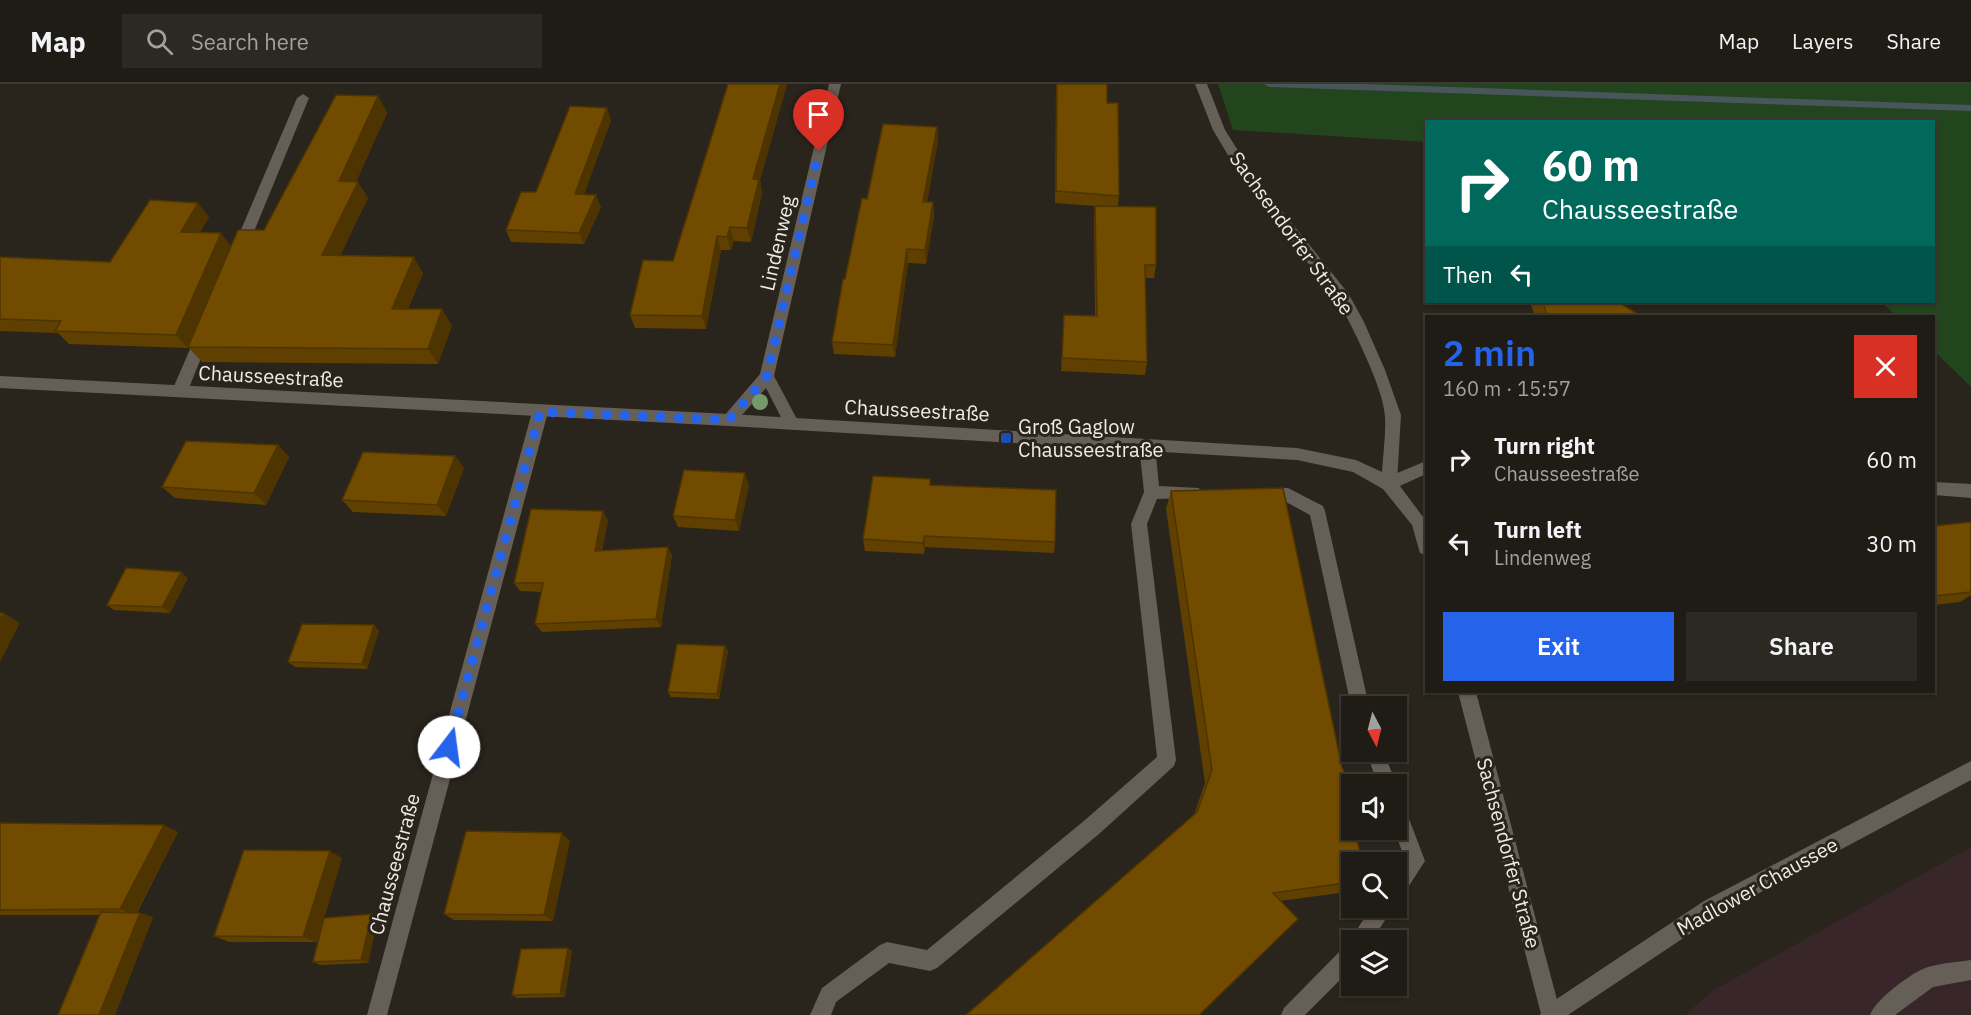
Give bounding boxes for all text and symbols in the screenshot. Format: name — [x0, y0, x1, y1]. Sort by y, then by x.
search box — [122, 14, 542, 68]
text: Map — [30, 23, 86, 60]
icon: search — [143, 25, 176, 58]
text: Search here — [191, 27, 309, 56]
text: Map — [1719, 27, 1759, 55]
text: Layers — [1792, 27, 1854, 55]
text: Share — [1887, 27, 1941, 55]
pin — [793, 89, 844, 151]
icon: arrive — [802, 98, 835, 131]
text: 60 m — [1542, 138, 1640, 193]
icon: right — [1443, 144, 1521, 222]
street label: Sachsendorfer Straße — [1224, 146, 1360, 320]
text: Chausseestraße — [1542, 191, 1738, 226]
street label: Lindenweg — [753, 192, 801, 293]
icon: left — [1505, 258, 1538, 291]
text: Then — [1443, 260, 1493, 289]
text: 2 min — [1443, 329, 1536, 376]
button: close — [1854, 335, 1917, 398]
street label: Chausseestraße — [198, 359, 344, 393]
text: 160 m · 15:57 — [1443, 375, 1571, 402]
street label: Chausseestraße — [844, 393, 990, 427]
place label: Groß Gaglow Chausseestraße — [1018, 413, 1163, 463]
marker: Groß Gaglow Chausseestraße — [999, 431, 1013, 445]
text: Turn right — [1494, 431, 1595, 460]
icon: right — [1443, 443, 1476, 476]
text: 60 m — [1866, 445, 1917, 474]
text: Chausseestraße — [1494, 460, 1639, 487]
text: Turn left — [1494, 515, 1582, 544]
icon: left — [1443, 527, 1476, 560]
text: 30 m — [1866, 529, 1917, 558]
text: Lindenweg — [1494, 544, 1591, 571]
button: Exit — [1443, 612, 1674, 681]
button: Share — [1686, 612, 1917, 681]
north arrow — [1341, 696, 1407, 762]
map controls — [1341, 696, 1407, 996]
position arrow — [417, 715, 481, 779]
street label: Sachsendorfer Straße — [1471, 755, 1547, 951]
button: sound — [1341, 774, 1407, 840]
street label: Chausseestraße — [362, 790, 426, 938]
street label: Madlower Chaussee — [1672, 830, 1842, 942]
button: search — [1341, 852, 1407, 918]
button: layers — [1341, 930, 1407, 996]

